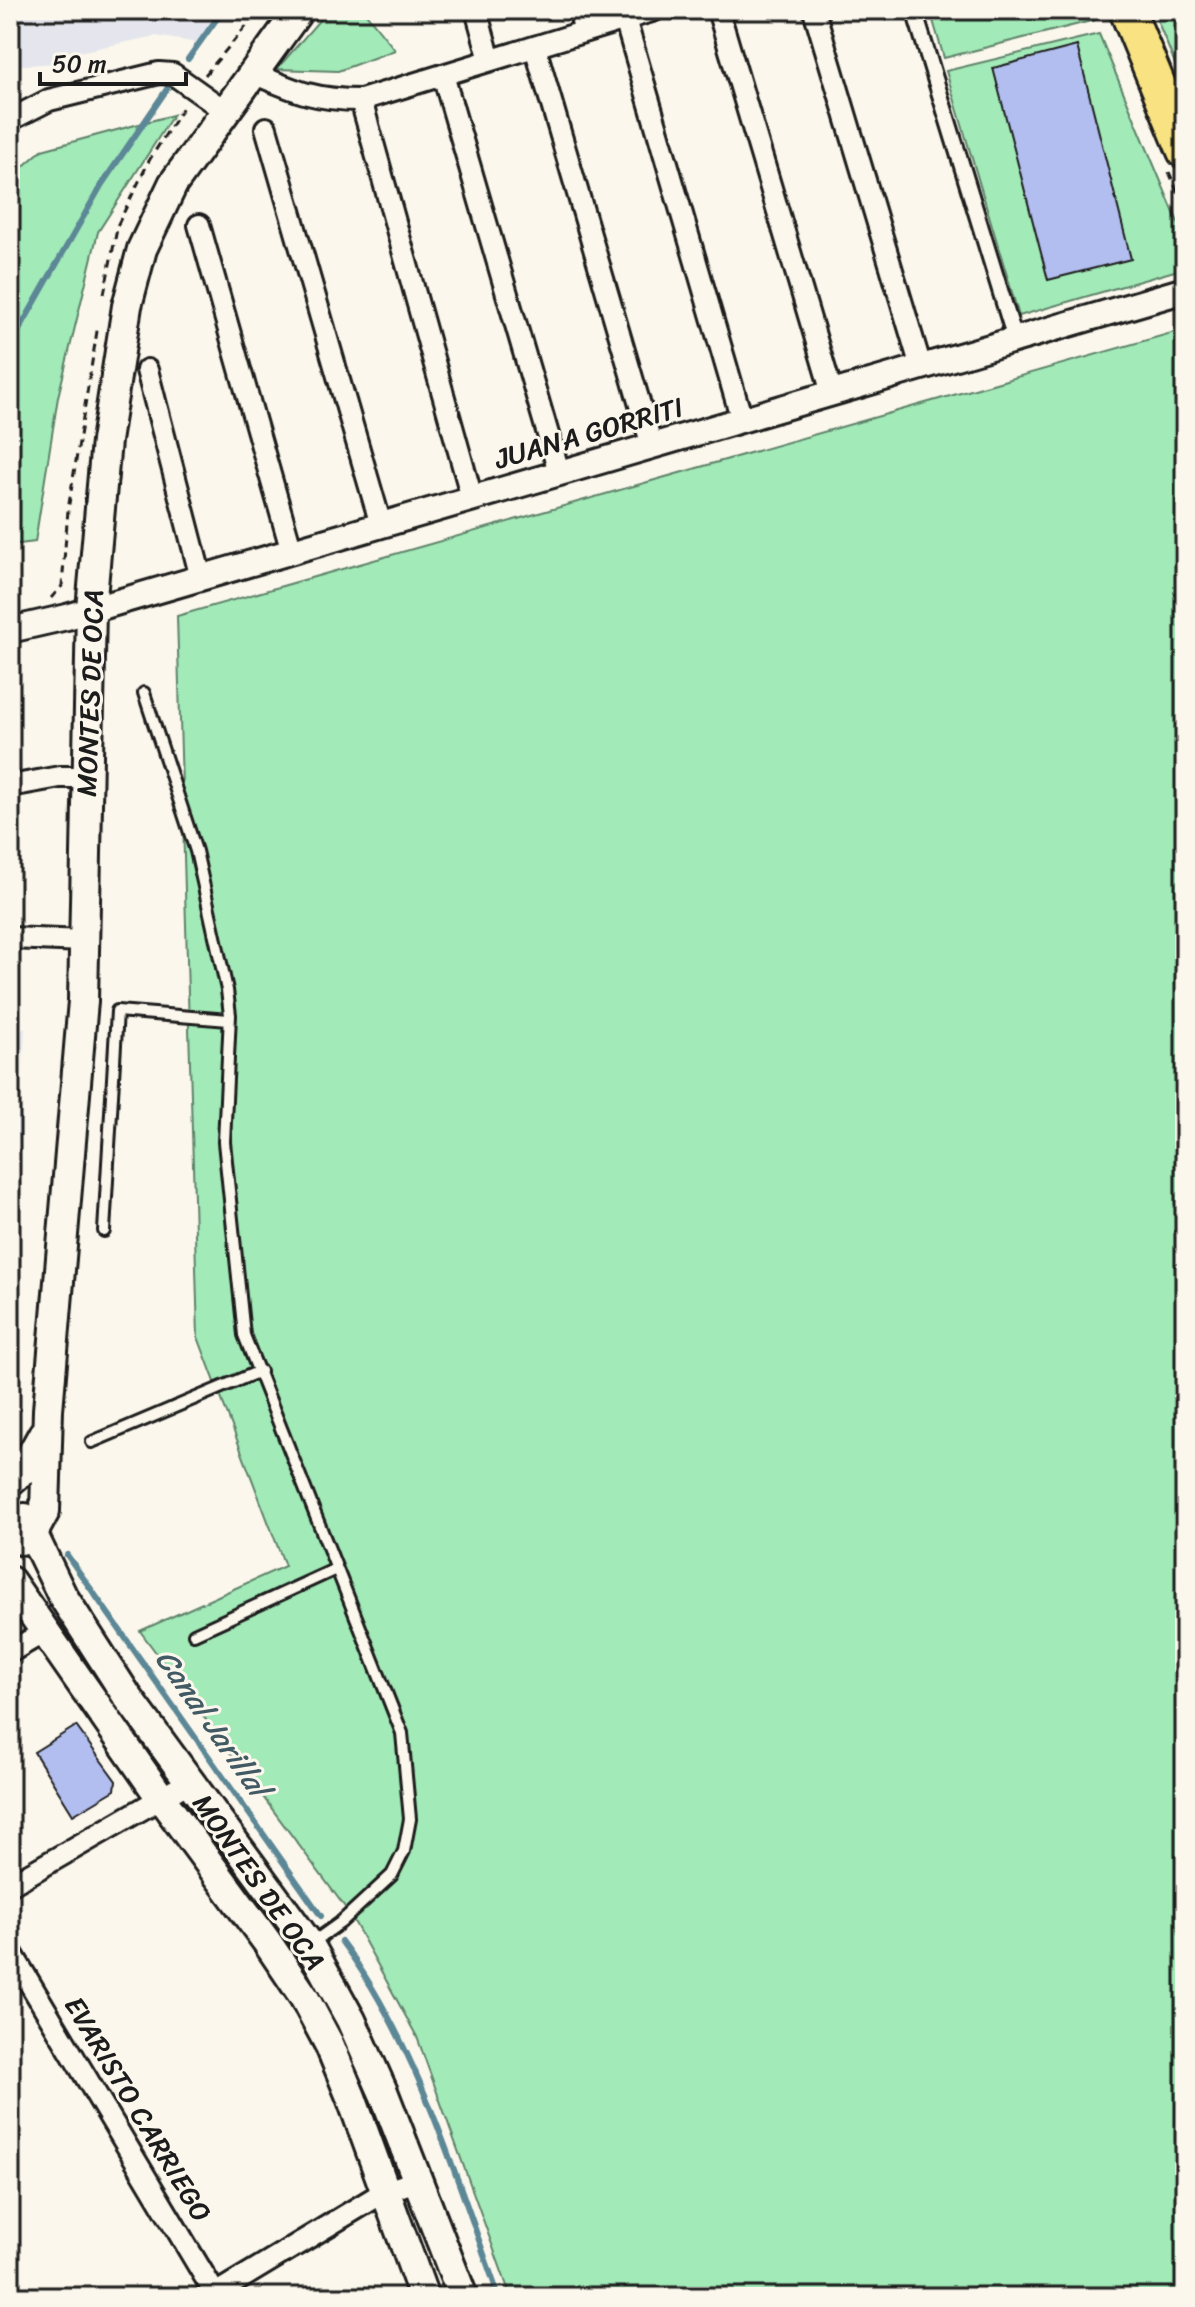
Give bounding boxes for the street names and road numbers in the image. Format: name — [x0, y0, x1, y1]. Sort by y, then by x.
street label: JUANA GORRITI — [488, 383, 690, 484]
street label: MONTES DE OCA — [62, 588, 118, 798]
street label: MONTES DE OCA — [179, 1783, 339, 1981]
street label: EVARISTO CARRIEGO — [51, 1986, 225, 2232]

